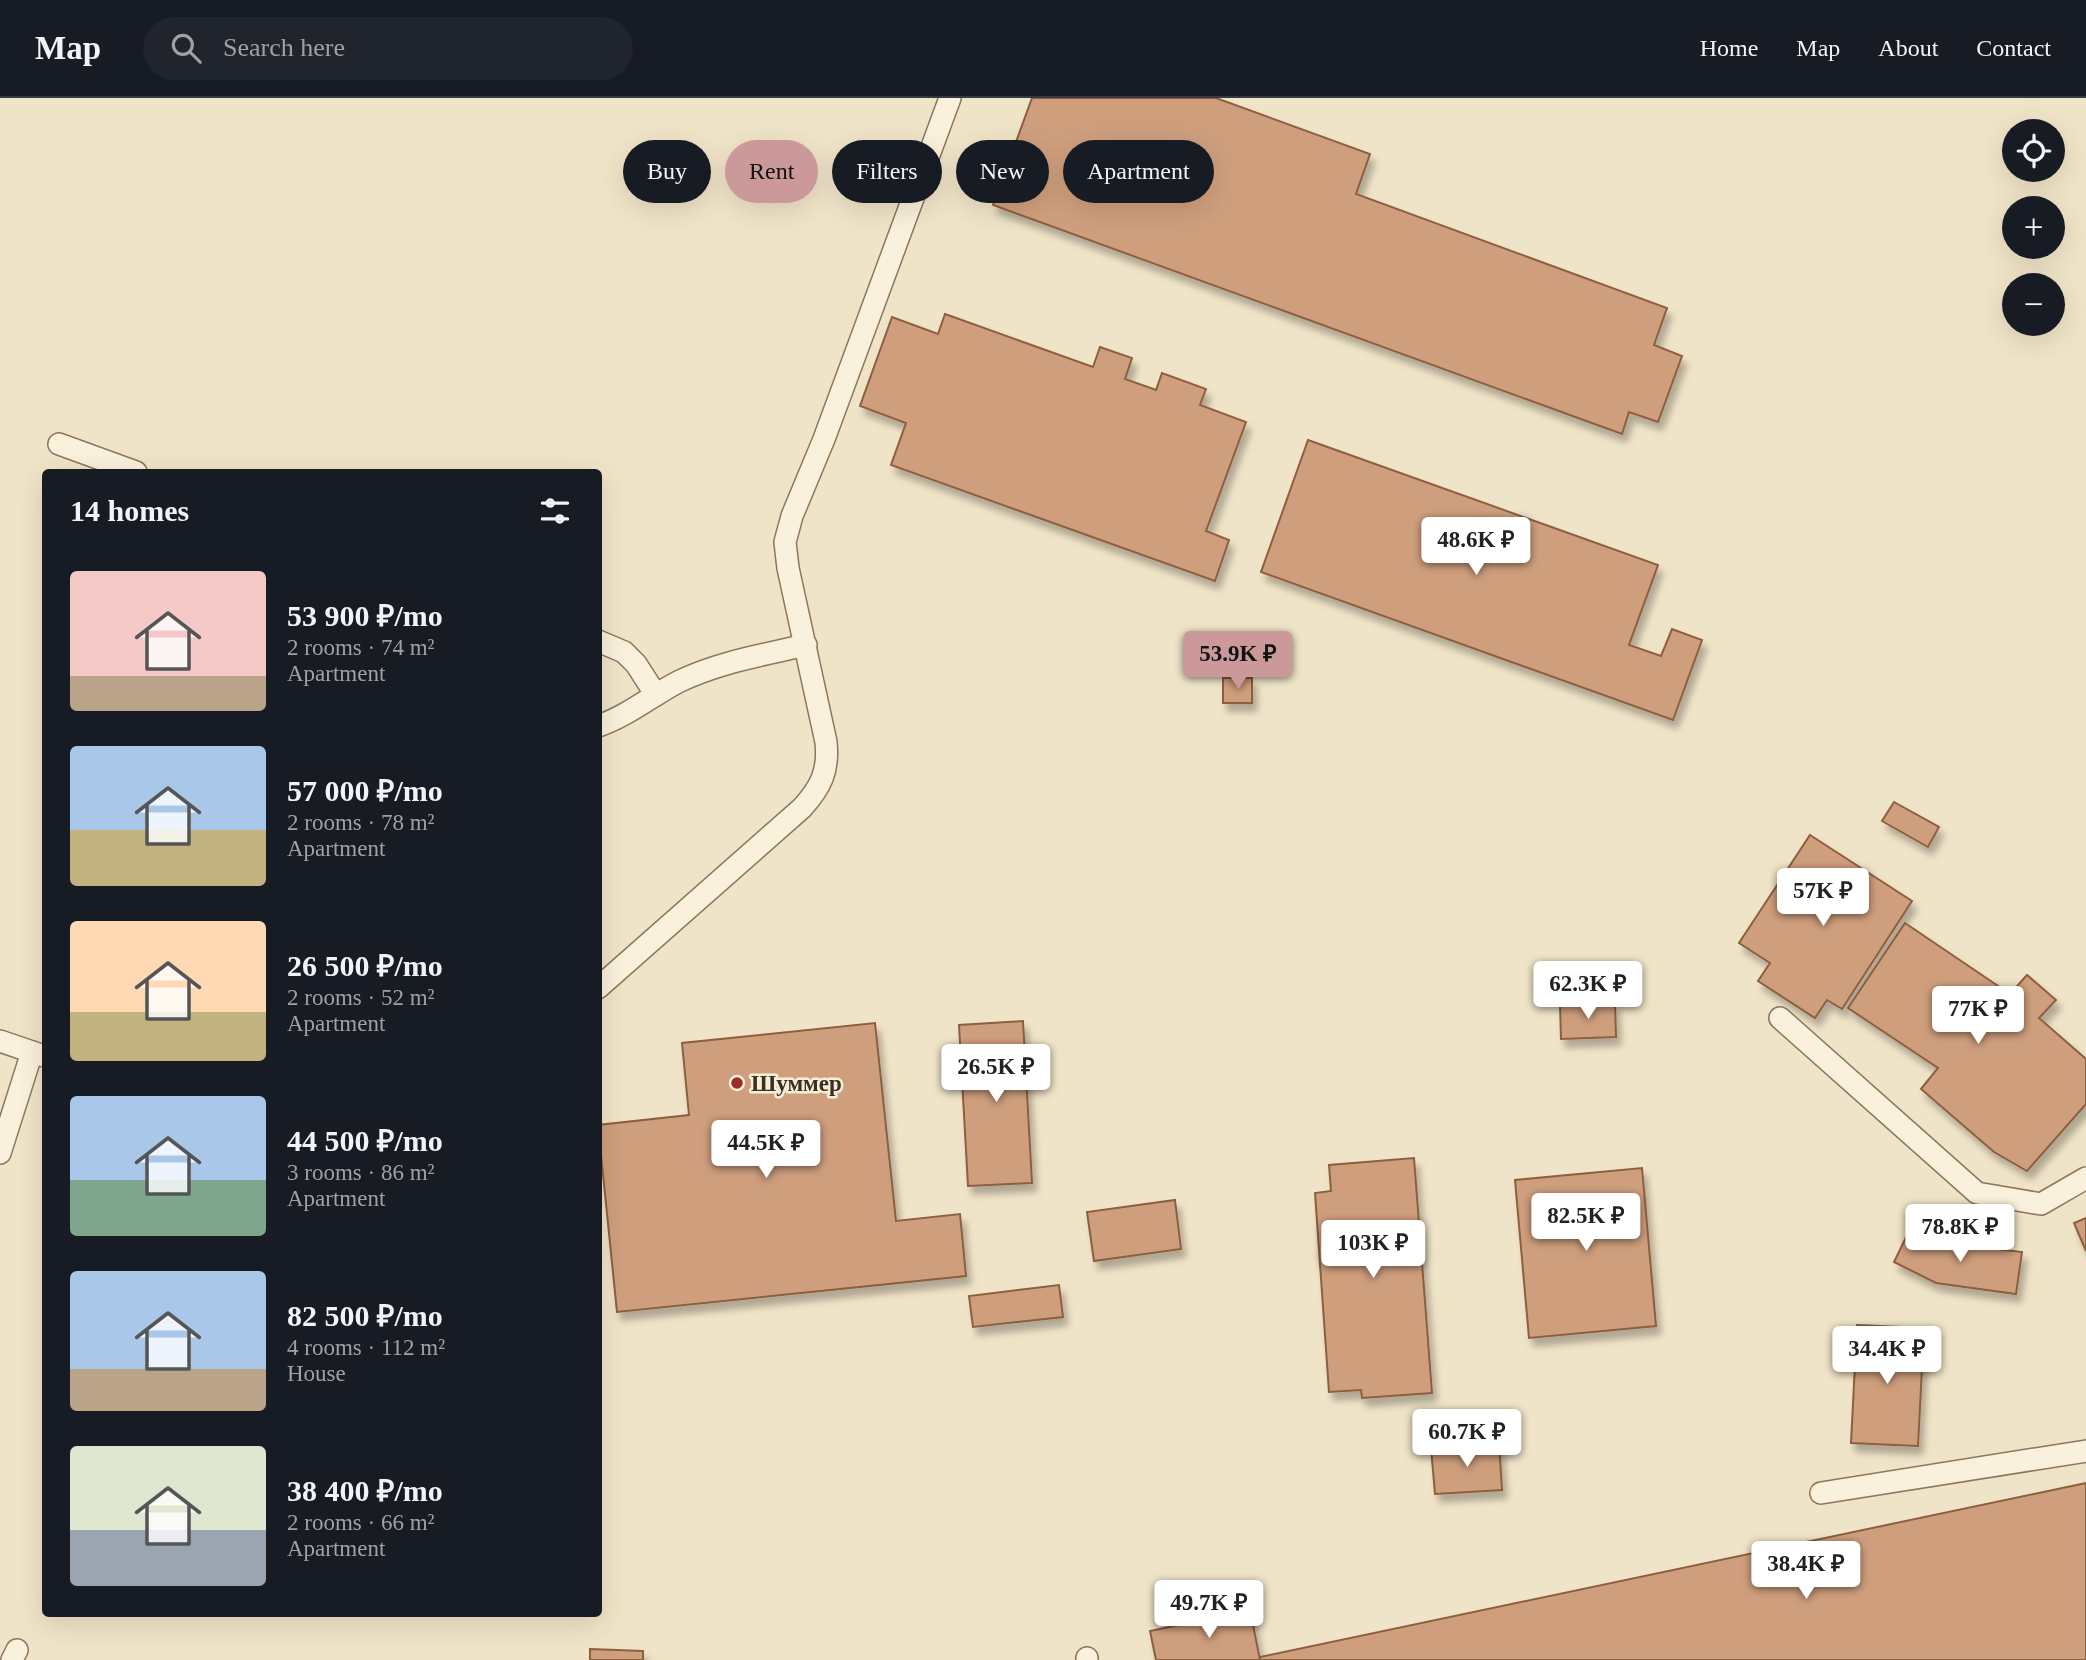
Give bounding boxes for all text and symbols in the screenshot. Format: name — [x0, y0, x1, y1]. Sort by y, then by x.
search box — [143, 17, 633, 80]
icon: search — [167, 29, 205, 67]
text: Map — [35, 30, 101, 66]
text: Search here — [223, 33, 345, 62]
text: Home — [1700, 35, 1758, 61]
text: Map — [1796, 35, 1840, 61]
text: About — [1878, 35, 1938, 61]
text: Contact — [1976, 35, 2051, 61]
map controls — [2002, 119, 2065, 336]
button: locate — [2002, 119, 2065, 182]
chip: Buy — [623, 140, 711, 203]
chip: Rent — [725, 140, 818, 203]
chip: Filters — [832, 140, 942, 203]
chip: New — [956, 140, 1049, 203]
chip: Apartment — [1063, 140, 1214, 203]
button: + — [2002, 196, 2065, 259]
button: − — [2002, 273, 2065, 336]
icon: filters — [536, 492, 574, 530]
text: 14 homes — [70, 494, 189, 527]
pin: 48.6K ₽ — [1411, 518, 1541, 577]
text: 48.6K ₽ — [1437, 527, 1515, 552]
icon: home — [126, 599, 210, 683]
text: 53 900 ₽/mo — [287, 599, 443, 632]
pin: 53.9K ₽ — [1173, 632, 1303, 691]
text: 2 rooms · 74 m² — [287, 635, 434, 660]
text: 53.9K ₽ — [1199, 641, 1277, 666]
text: Apartment — [287, 661, 385, 686]
icon: home — [126, 774, 210, 858]
text: 57 000 ₽/mo — [287, 774, 443, 807]
text: 2 rooms · 78 m² — [287, 810, 434, 835]
text: Apartment — [287, 836, 385, 861]
pin: 57K ₽ — [1774, 868, 1872, 928]
text: 57K ₽ — [1793, 878, 1853, 903]
icon: home — [126, 949, 210, 1033]
text: 26 500 ₽/mo — [287, 949, 443, 982]
pin: 62.3K ₽ — [1523, 962, 1653, 1021]
text: 62.3K ₽ — [1549, 971, 1627, 996]
text: 2 rooms · 52 m² — [287, 985, 434, 1010]
pin: 77K ₽ — [1929, 986, 2027, 1046]
text: 77K ₽ — [1948, 996, 2008, 1021]
text: Apartment — [287, 1011, 385, 1036]
pin: 26.5K ₽ — [931, 1044, 1061, 1104]
text: 26.5K ₽ — [957, 1054, 1035, 1079]
place label: Шуммер — [751, 1071, 842, 1096]
marker: Шуммер — [729, 1075, 745, 1091]
pin: 44.5K ₽ — [701, 1121, 831, 1180]
icon: home — [126, 1124, 210, 1208]
text: 44 500 ₽/mo — [287, 1124, 443, 1157]
text: 44.5K ₽ — [727, 1130, 805, 1155]
text: 3 rooms · 86 m² — [287, 1160, 434, 1185]
text: Apartment — [287, 1186, 385, 1211]
pin: 82.5K ₽ — [1521, 1194, 1651, 1253]
text: 82.5K ₽ — [1547, 1203, 1625, 1228]
pin: 78.8K ₽ — [1895, 1204, 2025, 1264]
text: 78.8K ₽ — [1921, 1214, 1999, 1239]
pin: 103K ₽ — [1316, 1220, 1430, 1280]
text: 103K ₽ — [1337, 1230, 1409, 1255]
icon: home — [126, 1299, 210, 1383]
text: 82 500 ₽/mo — [287, 1299, 443, 1332]
pin: 34.4K ₽ — [1822, 1326, 1952, 1386]
text: 4 rooms · 112 m² — [287, 1335, 445, 1360]
text: 34.4K ₽ — [1848, 1336, 1926, 1361]
text: House — [287, 1361, 346, 1386]
pin: 60.7K ₽ — [1402, 1410, 1532, 1469]
text: 60.7K ₽ — [1428, 1419, 1506, 1444]
icon: home — [126, 1474, 210, 1558]
text: 38 400 ₽/mo — [287, 1474, 443, 1507]
text: 2 rooms · 66 m² — [287, 1510, 434, 1535]
text: Apartment — [287, 1536, 385, 1561]
pin: 38.4K ₽ — [1741, 1542, 1871, 1601]
text: 38.4K ₽ — [1767, 1551, 1845, 1576]
pin: 49.7K ₽ — [1144, 1580, 1274, 1640]
text: 49.7K ₽ — [1170, 1590, 1248, 1615]

